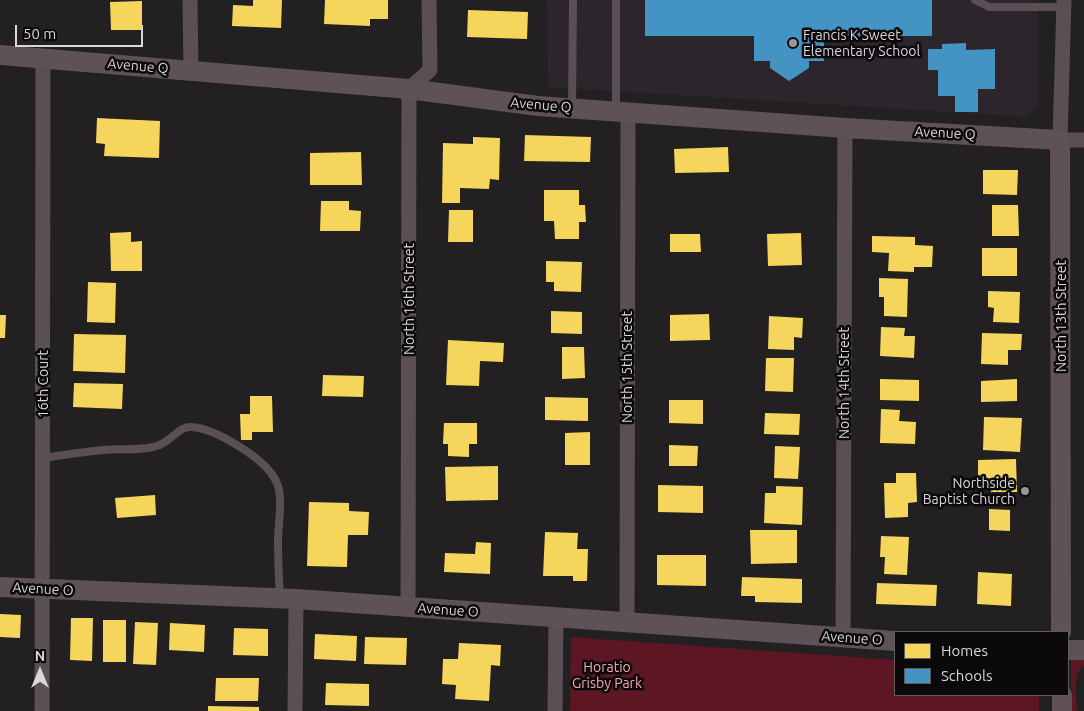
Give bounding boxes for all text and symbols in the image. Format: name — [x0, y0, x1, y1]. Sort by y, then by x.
scale bar — [18, 15, 145, 47]
text: 50 m — [23, 25, 56, 42]
place label: Francis K Sweet Elementary School — [803, 27, 920, 59]
marker: Francis K Sweet Elementary School — [787, 37, 799, 49]
street label: Avenue Q — [107, 55, 169, 77]
street label: Avenue Q — [510, 94, 572, 116]
street label: Avenue Q — [914, 123, 976, 143]
street label: North 16th Street — [401, 243, 417, 355]
street label: North 13th Street — [1053, 260, 1069, 372]
street label: North 15th Street — [619, 311, 635, 423]
street label: North 14th Street — [836, 327, 852, 439]
street label: 16th Court — [35, 350, 51, 418]
place label: Northside Baptist Church — [923, 475, 1015, 508]
marker: Northside Baptist Church — [1019, 485, 1031, 497]
street label: Avenue O — [12, 579, 74, 599]
street label: Avenue O — [417, 599, 479, 621]
street label: Avenue O — [821, 627, 883, 649]
legend — [894, 631, 1069, 696]
text: Homes — [941, 642, 988, 659]
north arrow — [15, 646, 65, 696]
text: N — [35, 648, 45, 664]
park label: Horatio Grisby Park — [572, 659, 642, 692]
text: Schools — [941, 667, 992, 684]

